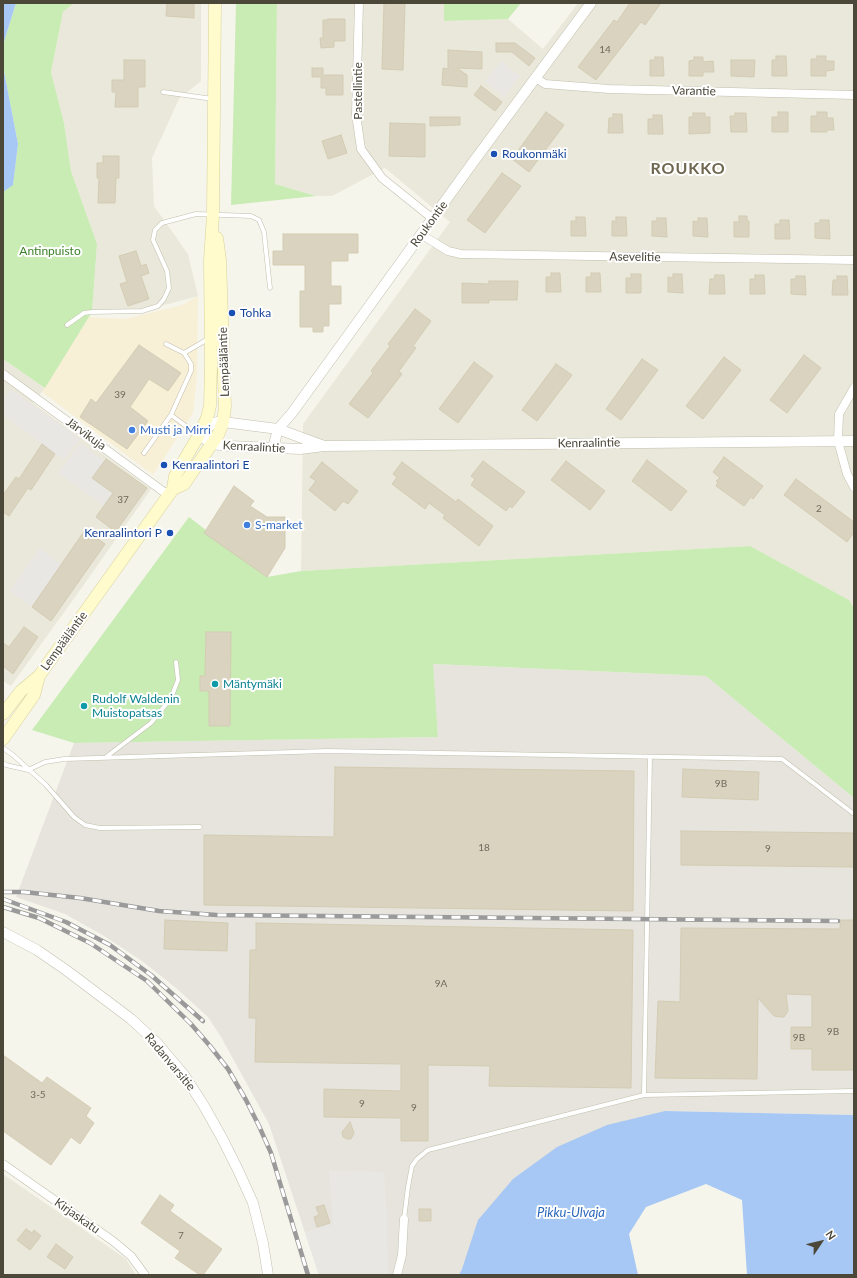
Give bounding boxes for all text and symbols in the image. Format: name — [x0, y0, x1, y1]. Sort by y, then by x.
house number: 14 — [599, 44, 611, 56]
street label: Pastellintie — [351, 62, 365, 120]
street label: Varantie — [672, 83, 716, 99]
place label: Roukonmäki — [502, 147, 567, 161]
marker: Roukonmäki — [489, 149, 499, 159]
district label: ROUKKO — [650, 159, 726, 179]
street label: Roukontie — [407, 198, 451, 250]
park label: Antinpuisto — [19, 244, 81, 258]
street label: Asevelitie — [609, 249, 661, 265]
place label: Tohka — [240, 306, 271, 320]
marker: Tohka — [227, 308, 237, 318]
street label: Lempääläntie — [216, 327, 232, 397]
house number: 39 — [114, 389, 126, 401]
street label: Järvikuja — [63, 415, 109, 453]
place label: Musti ja Mirri — [140, 423, 211, 437]
marker: Musti ja Mirri — [127, 425, 137, 435]
street label: Kenraalintie — [557, 435, 621, 451]
street label: Kenraalintie — [222, 438, 286, 456]
place label: Kenraalintori E — [172, 458, 249, 472]
marker: Kenraalintori E — [159, 460, 169, 470]
house number: 37 — [117, 494, 129, 506]
house number: 2 — [816, 503, 822, 515]
place label: S-market — [255, 518, 303, 532]
marker: S-market — [242, 520, 252, 530]
place label: Kenraalintori P — [84, 526, 162, 540]
marker: Kenraalintori P — [165, 528, 175, 538]
street label: Lempääläntie — [38, 609, 90, 673]
place label: Mäntymäki — [223, 677, 282, 691]
marker: Mäntymäki — [210, 679, 220, 689]
place label: Rudolf Waldenin Muistopatsas — [92, 692, 179, 720]
marker: Rudolf Waldenin Muistopatsas — [79, 701, 89, 711]
house number: 9B — [715, 778, 727, 790]
house number: 18 — [478, 842, 490, 854]
house number: 9 — [765, 843, 771, 855]
house number: 9A — [435, 978, 447, 990]
house number: 9B — [827, 1026, 839, 1038]
street label: Radanvarsitie — [142, 1030, 198, 1094]
house number: 9B — [793, 1032, 805, 1044]
house number: 3-5 — [30, 1089, 46, 1101]
house number: 9 — [359, 1098, 365, 1110]
house number: 9 — [411, 1102, 417, 1114]
street label: Kirjaskatu — [51, 1195, 103, 1237]
water label: Pikku-Ulvaja — [537, 1205, 605, 1221]
north arrow — [801, 1222, 841, 1262]
text: N — [823, 1228, 839, 1242]
house number: 7 — [178, 1230, 184, 1242]

